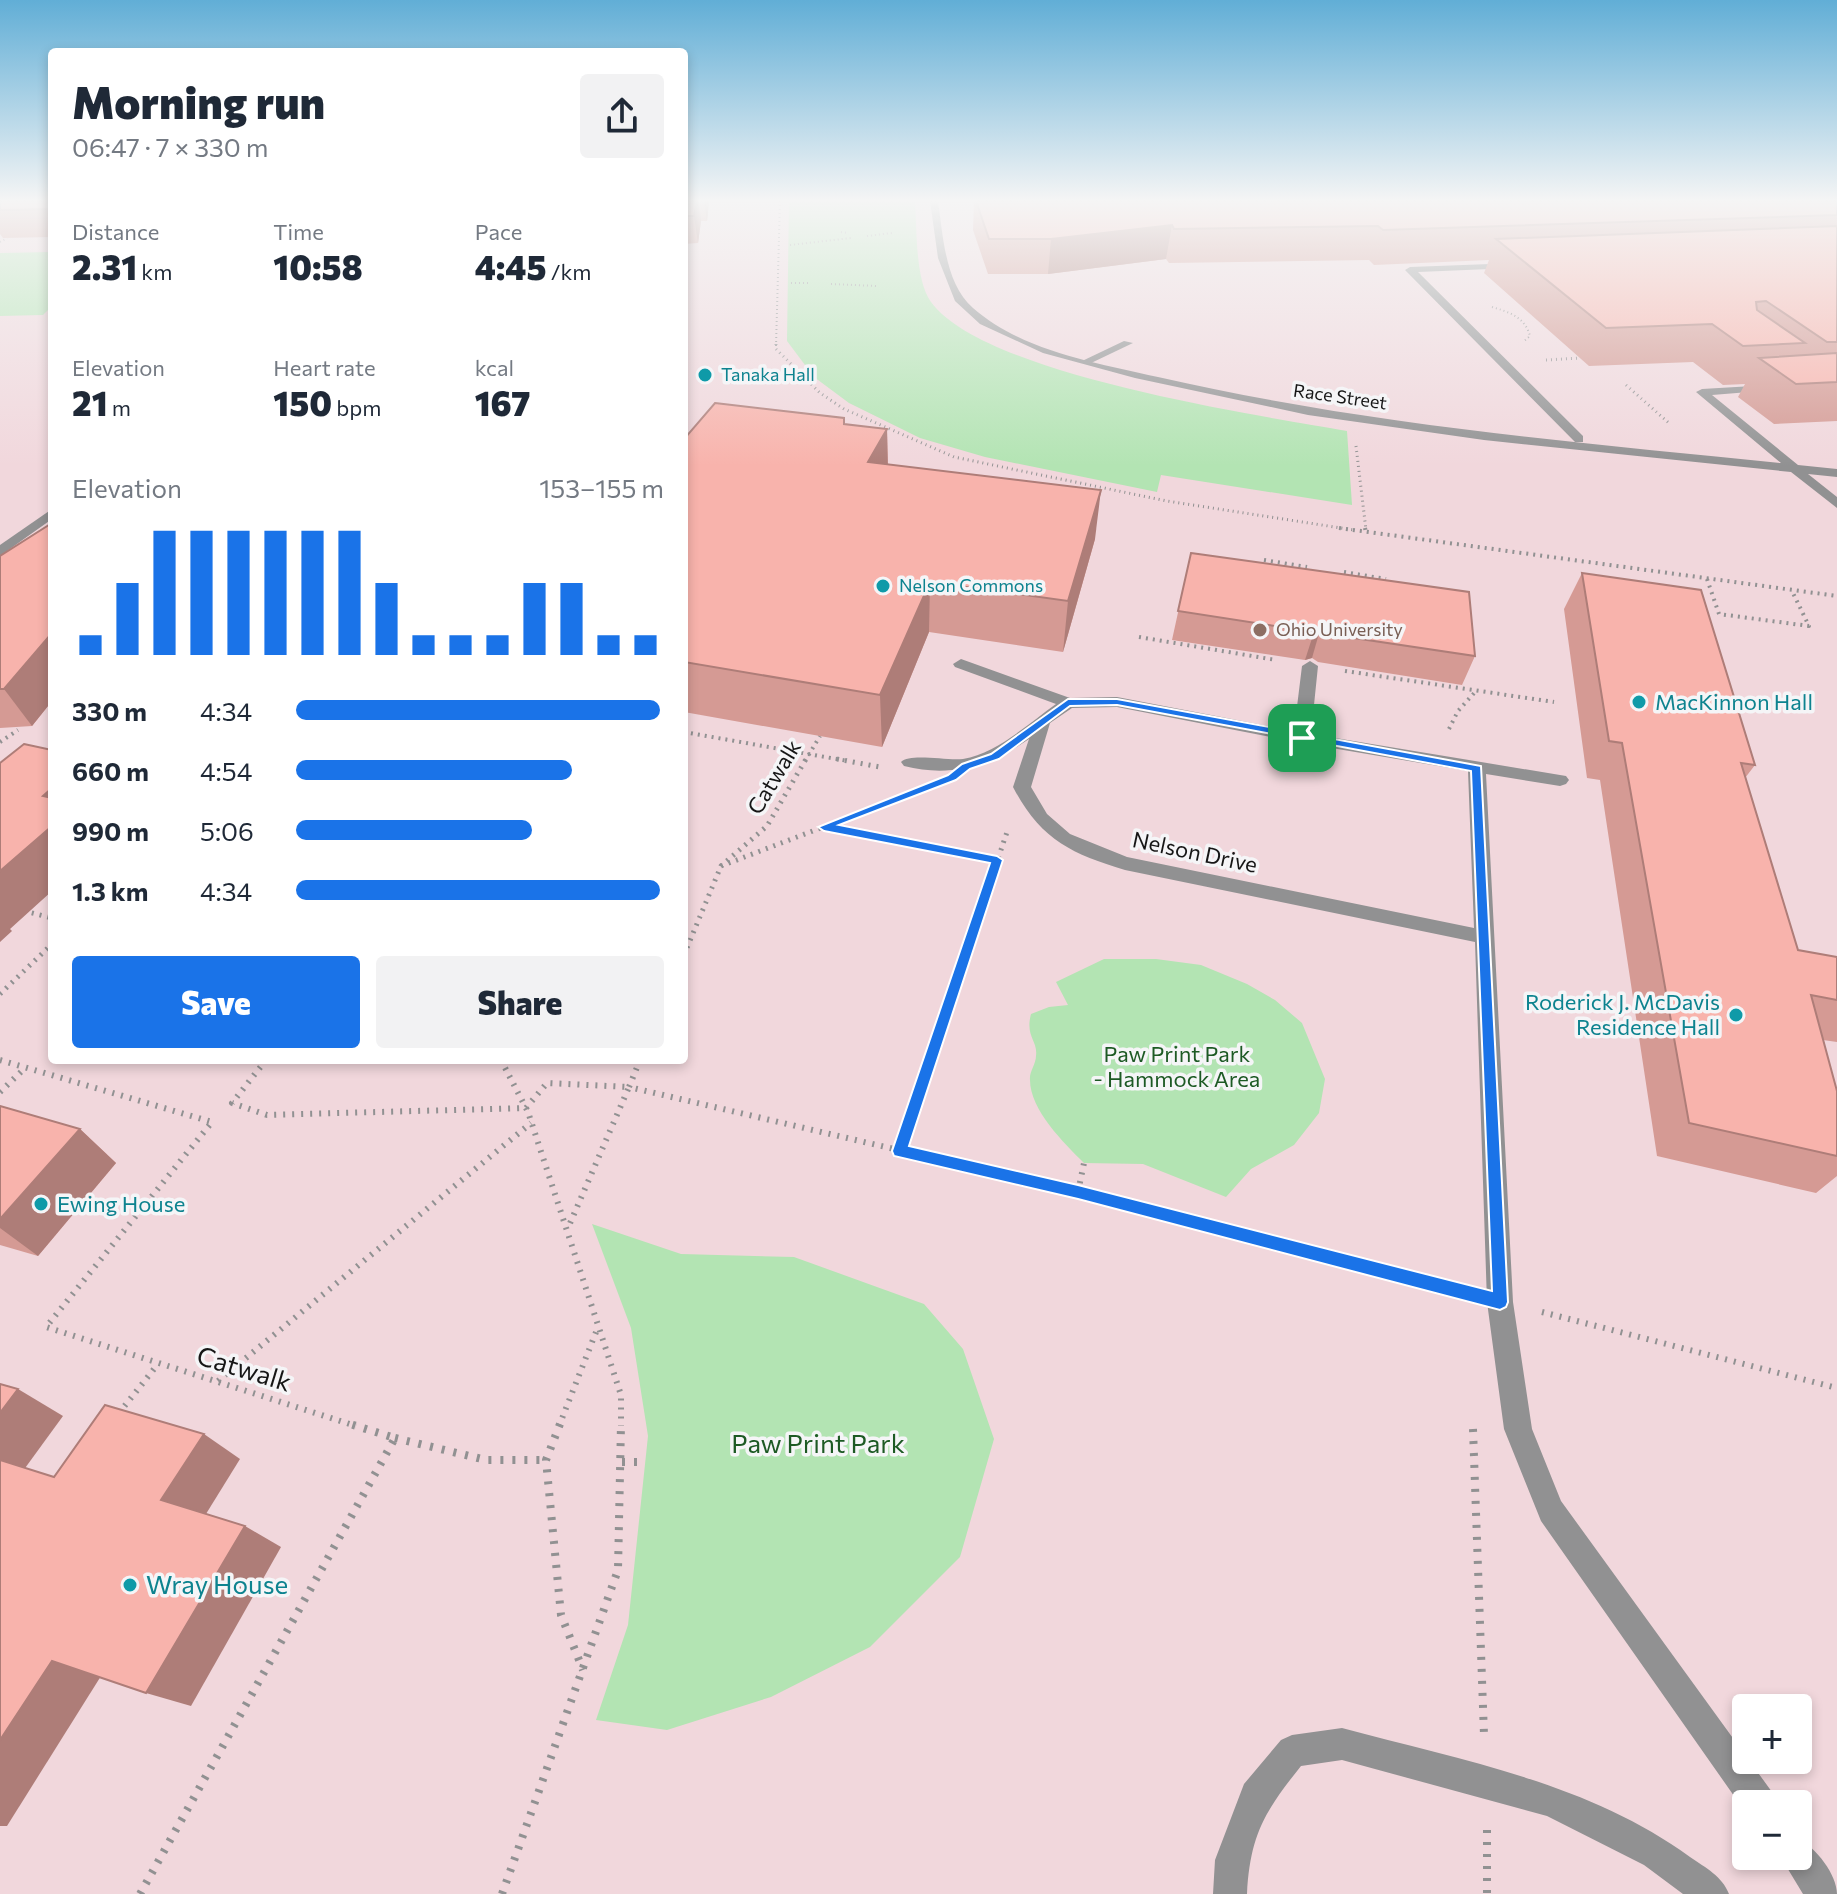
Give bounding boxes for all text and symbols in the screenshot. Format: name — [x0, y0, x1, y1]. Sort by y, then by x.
text: Morning run — [72, 74, 325, 128]
button: share — [580, 74, 664, 158]
text: 06:47 · 7 × 330 m — [72, 131, 268, 162]
text: Distance — [72, 218, 159, 245]
text: Time — [273, 218, 324, 245]
text: Pace — [475, 218, 522, 245]
text: 2.31 — [72, 245, 137, 287]
text: 10:58 — [273, 245, 363, 287]
text: 4:45 — [475, 245, 546, 287]
text: km — [137, 258, 172, 285]
text: /km — [546, 258, 592, 285]
text: Elevation — [72, 354, 165, 381]
text: Heart rate — [273, 354, 376, 381]
text: kcal — [475, 354, 514, 381]
place label: Tanaka Hall — [721, 363, 815, 385]
marker: Tanaka Hall — [696, 366, 714, 384]
street label: Race Street — [1292, 379, 1388, 413]
text: 21 — [72, 381, 108, 423]
text: 150 — [273, 381, 332, 423]
text: 167 — [475, 381, 530, 423]
text: m — [108, 394, 131, 421]
text: bpm — [332, 394, 381, 421]
text: Elevation — [72, 472, 182, 503]
text: 153–155 m — [539, 472, 664, 503]
place label: Nelson Commons — [899, 574, 1043, 596]
marker: Nelson Commons — [874, 577, 892, 595]
place label: Ohio University — [1276, 618, 1403, 640]
marker: Ohio University — [1251, 621, 1269, 639]
place label: MacKinnon Hall — [1655, 688, 1813, 715]
marker: MacKinnon Hall — [1630, 693, 1648, 711]
text: 330 m — [72, 695, 147, 726]
text: 4:34 — [200, 695, 252, 726]
pin — [1268, 704, 1336, 772]
icon: arrive — [1280, 716, 1324, 760]
street label: Catwalk — [741, 735, 806, 819]
text: 660 m — [72, 755, 149, 786]
text: 4:54 — [200, 755, 252, 786]
text: 990 m — [72, 815, 149, 846]
text: 5:06 — [200, 815, 254, 846]
street label: Nelson Drive — [1130, 825, 1260, 878]
text: 1.3 km — [72, 875, 148, 906]
text: 4:34 — [200, 875, 252, 906]
button: Save — [72, 956, 360, 1048]
button: Share — [376, 956, 664, 1048]
place label: Roderick J. McDavis Residence Hall — [1525, 988, 1720, 1040]
marker: Roderick J. McDavis Residence Hall — [1727, 1006, 1745, 1024]
park label: Paw Print Park - Hammock Area — [1094, 1040, 1260, 1092]
place label: Ewing House — [57, 1190, 185, 1217]
marker: Ewing House — [32, 1195, 50, 1213]
street label: Catwalk — [194, 1339, 295, 1397]
park label: Paw Print Park — [731, 1427, 905, 1458]
place label: Wray House — [146, 1568, 288, 1599]
marker: Wray House — [121, 1576, 139, 1594]
map controls — [1732, 1694, 1812, 1870]
button: + — [1732, 1694, 1812, 1774]
button: − — [1732, 1790, 1812, 1870]

